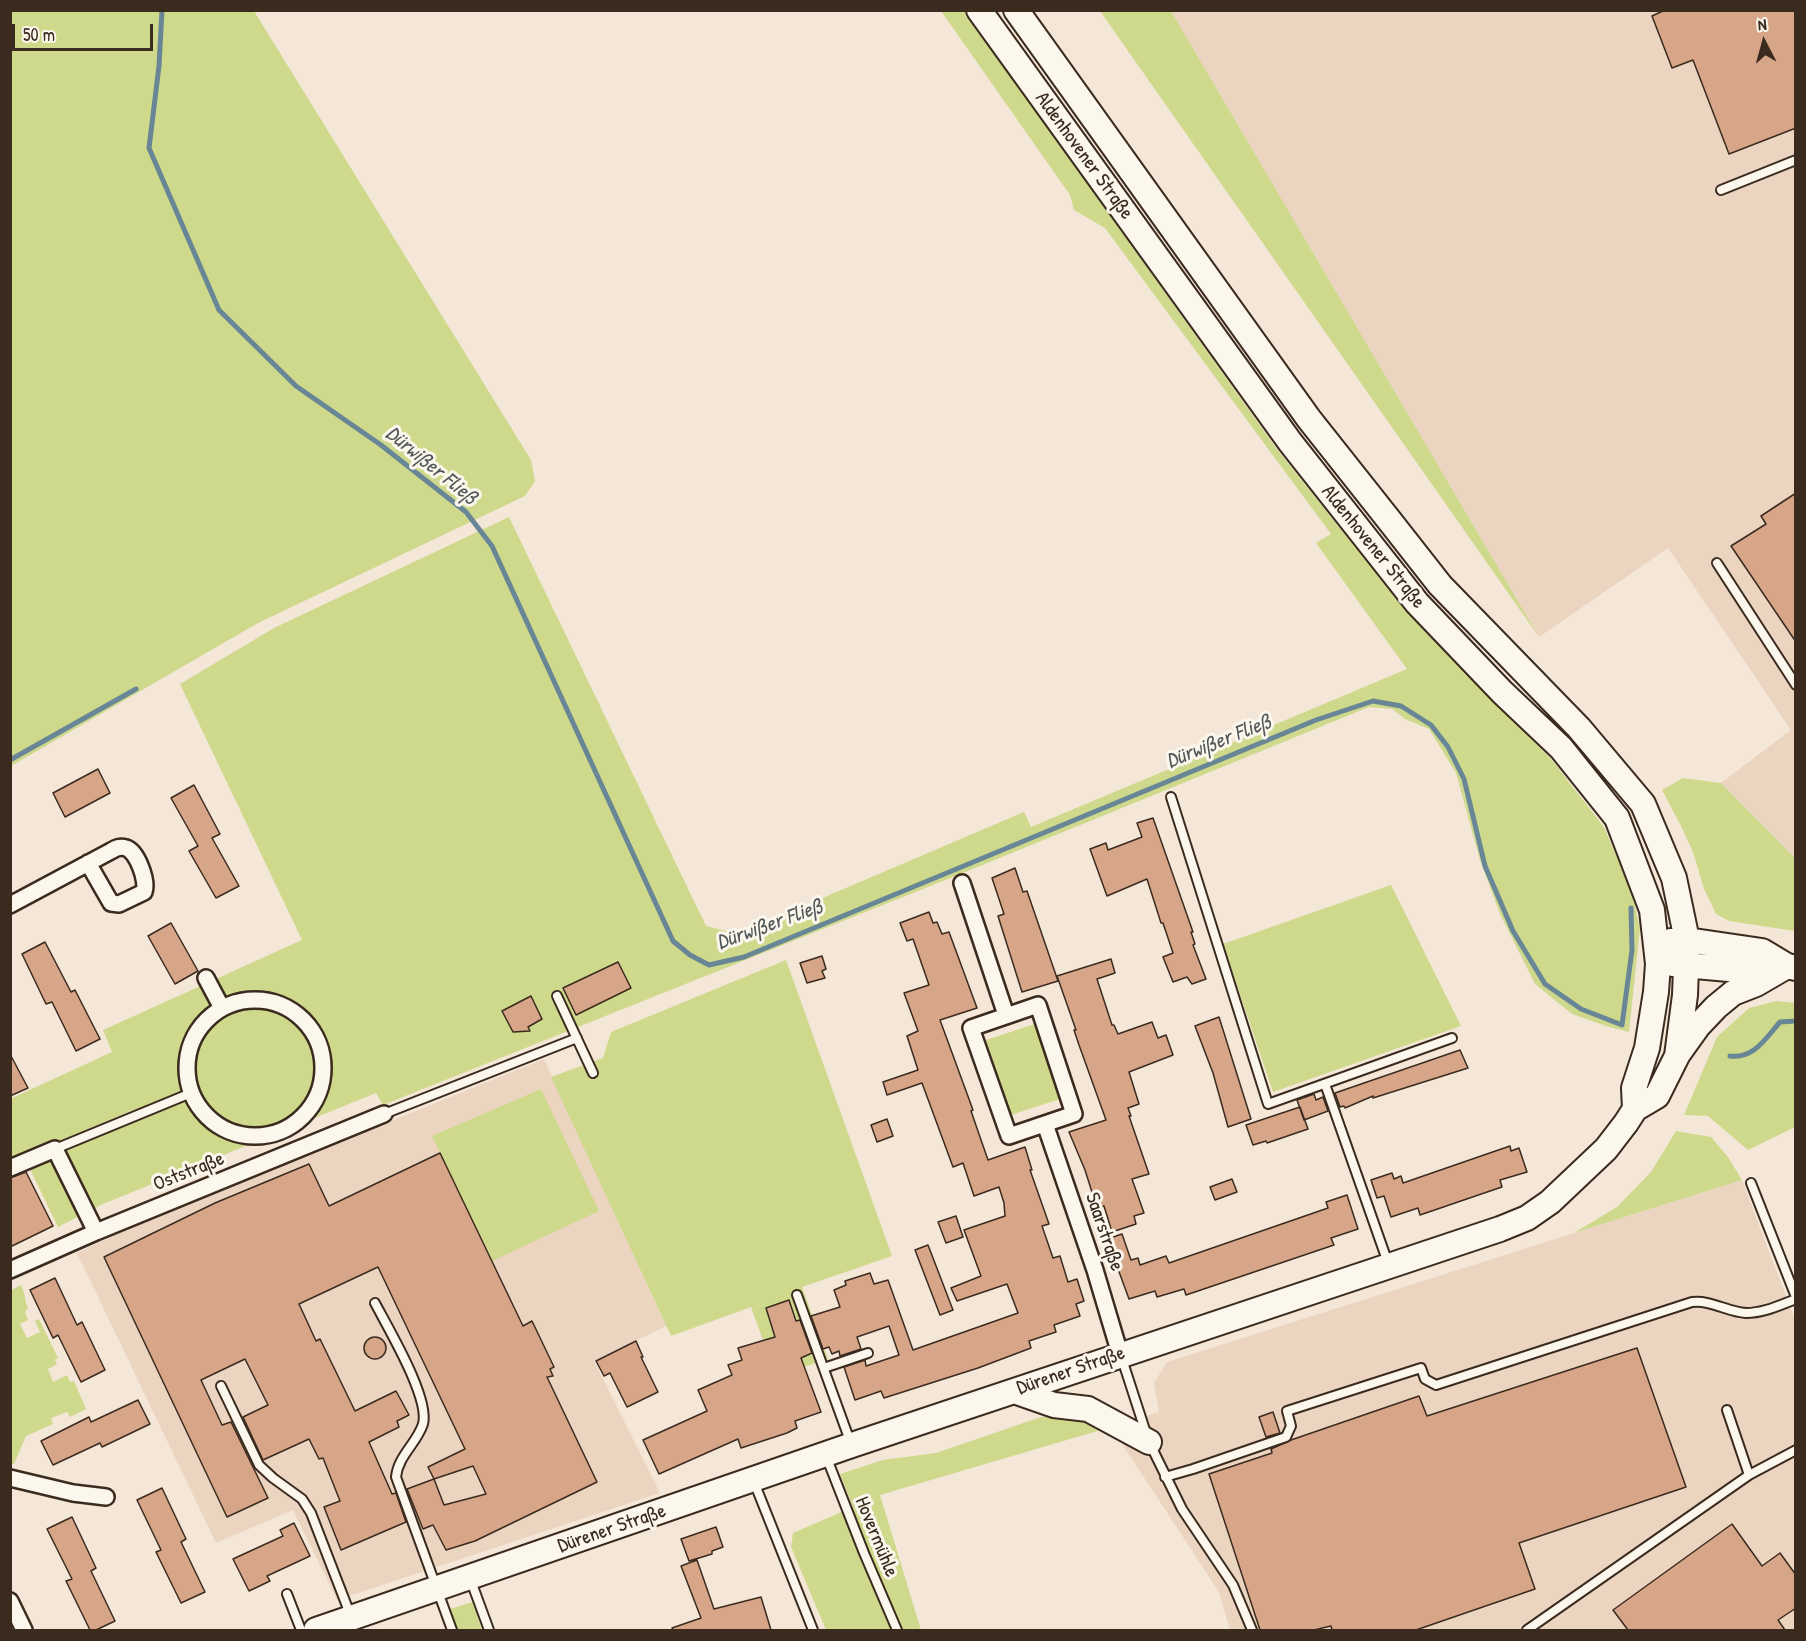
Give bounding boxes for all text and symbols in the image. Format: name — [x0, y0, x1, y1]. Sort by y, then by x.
scale bar — [15, 12, 156, 50]
north arrow — [1734, 12, 1794, 72]
text: N — [1757, 13, 1767, 35]
text: 50 m — [23, 22, 55, 47]
street label: Aldenhovener Straße — [1030, 88, 1138, 224]
water label: Dürwißer Fließ — [380, 421, 482, 511]
street label: Aldenhovener Straße — [1316, 480, 1430, 614]
water label: Dürwißer Fließ — [1163, 710, 1275, 774]
water label: Dürwißer Fließ — [714, 894, 826, 956]
street label: Oststraße — [150, 1147, 228, 1197]
street label: Saarstraße — [1079, 1190, 1129, 1274]
street label: Dürener Straße — [1014, 1341, 1128, 1401]
street label: Hovermühle — [849, 1493, 903, 1581]
street label: Dürener Straße — [555, 1499, 669, 1559]

